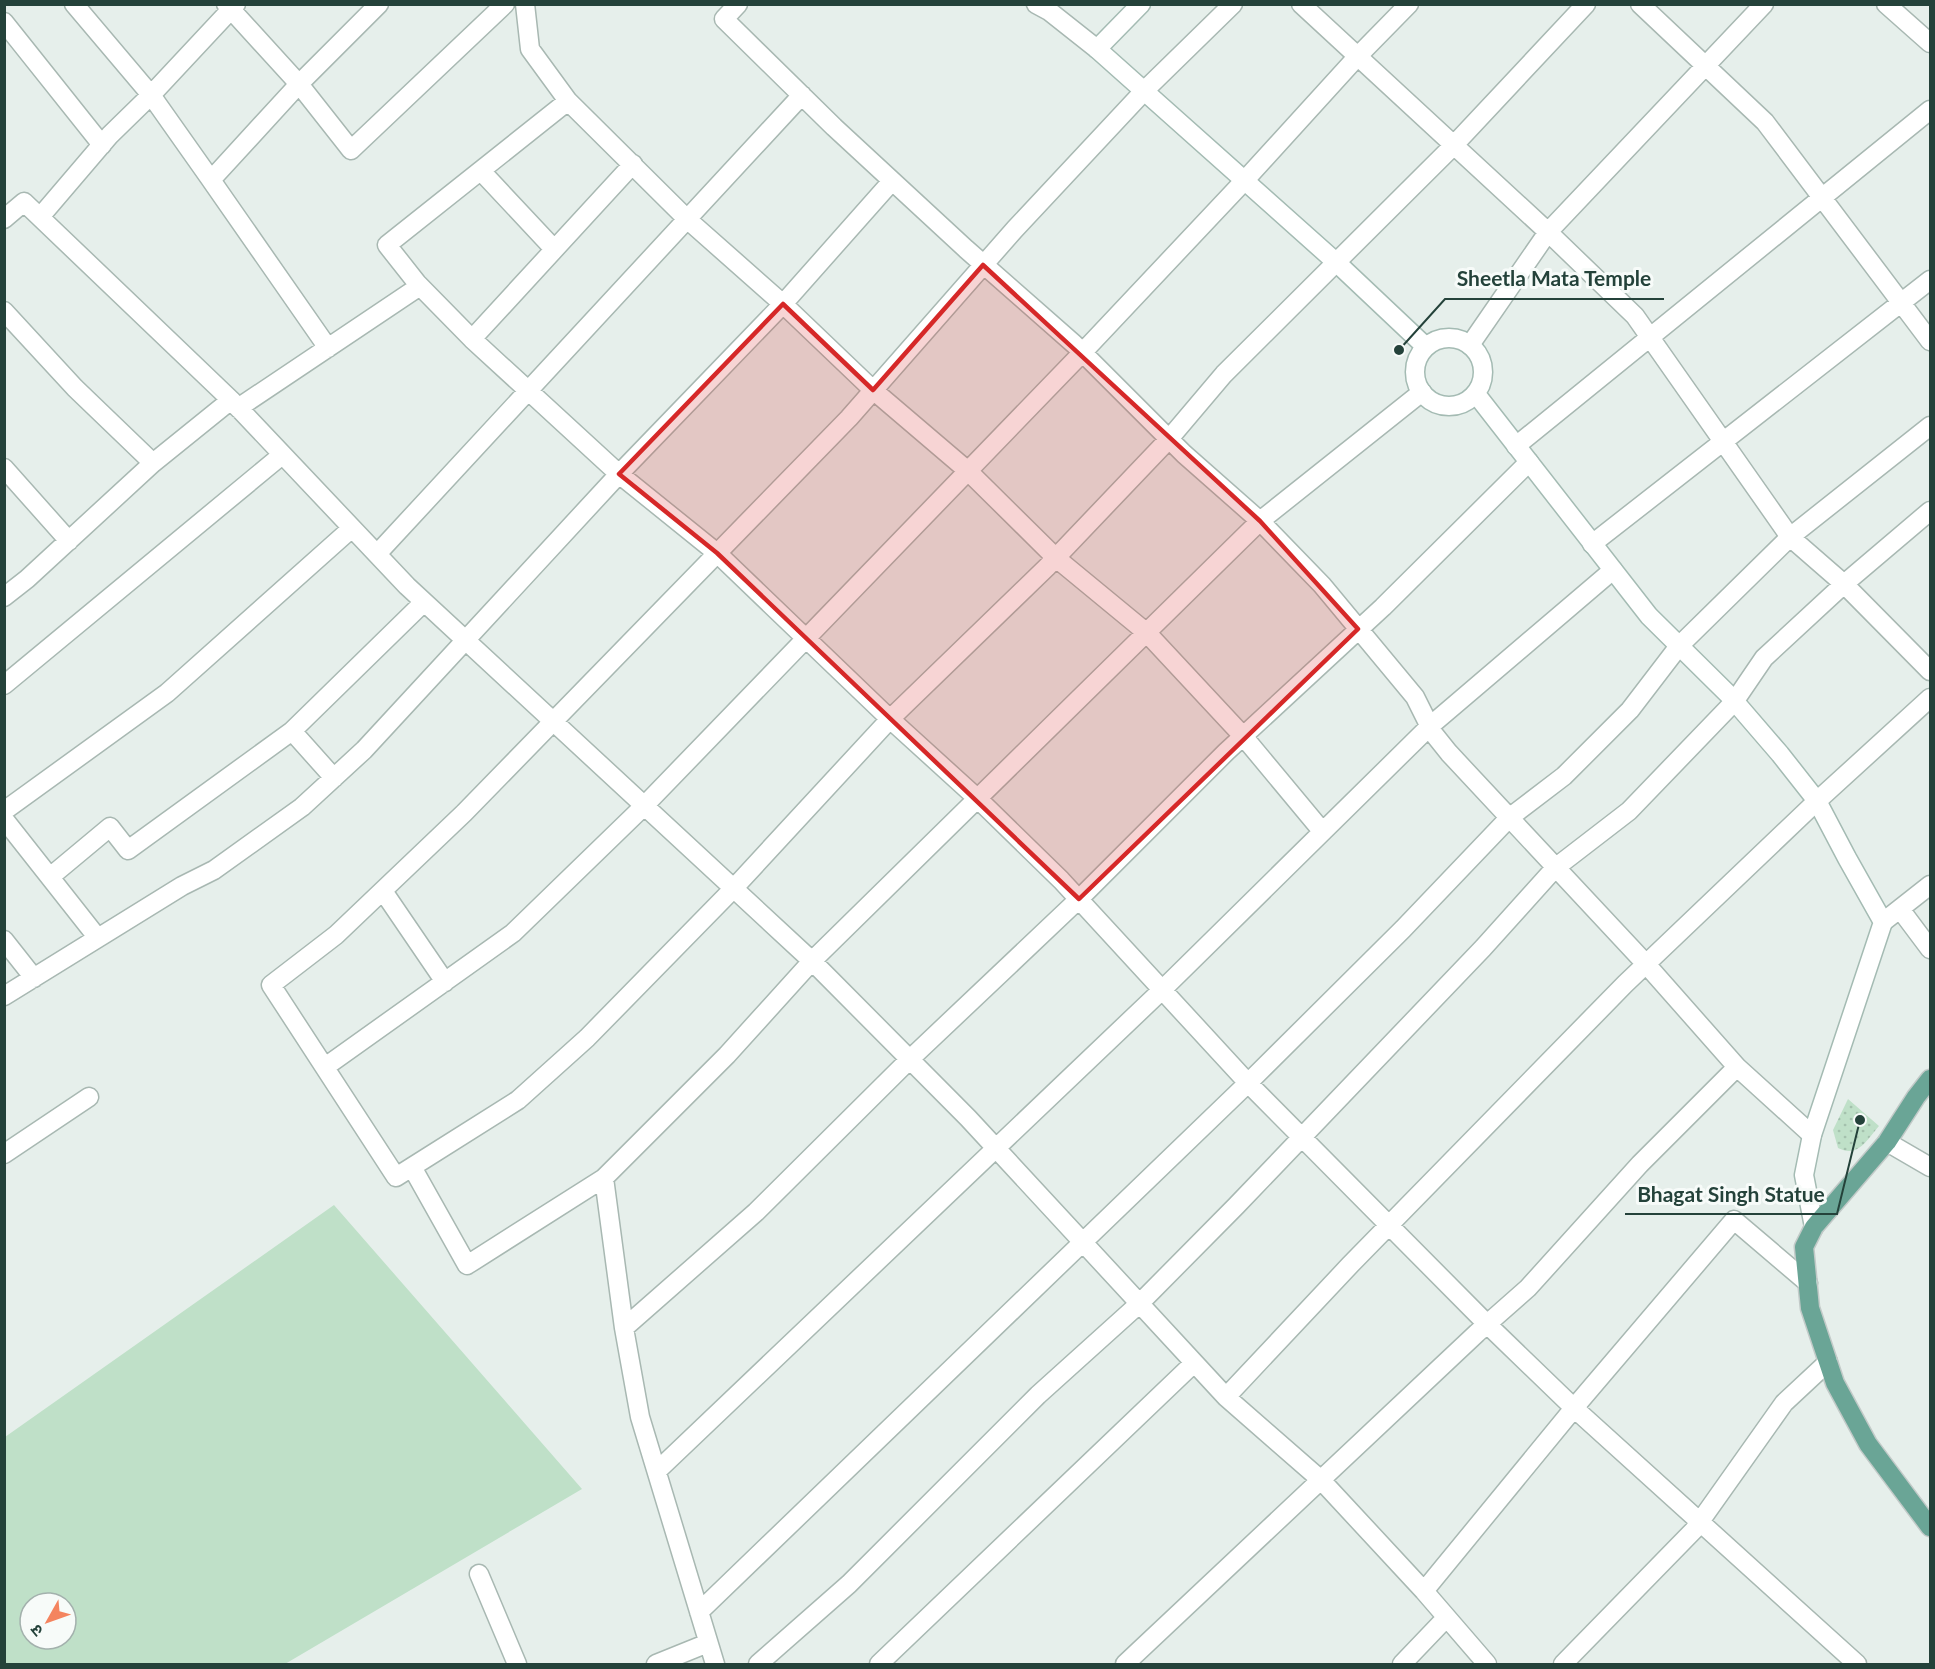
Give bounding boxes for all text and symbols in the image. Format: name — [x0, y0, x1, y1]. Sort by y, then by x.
callout: Sheetla Mata Temple — [1445, 260, 1664, 299]
text: Sheetla Mata Temple — [1457, 265, 1651, 290]
callout: Bhagat Singh Statue — [1625, 1175, 1837, 1214]
text: Bhagat Singh Statue — [1637, 1181, 1825, 1206]
north arrow — [18, 1591, 78, 1651]
text: उ — [25, 1621, 46, 1641]

